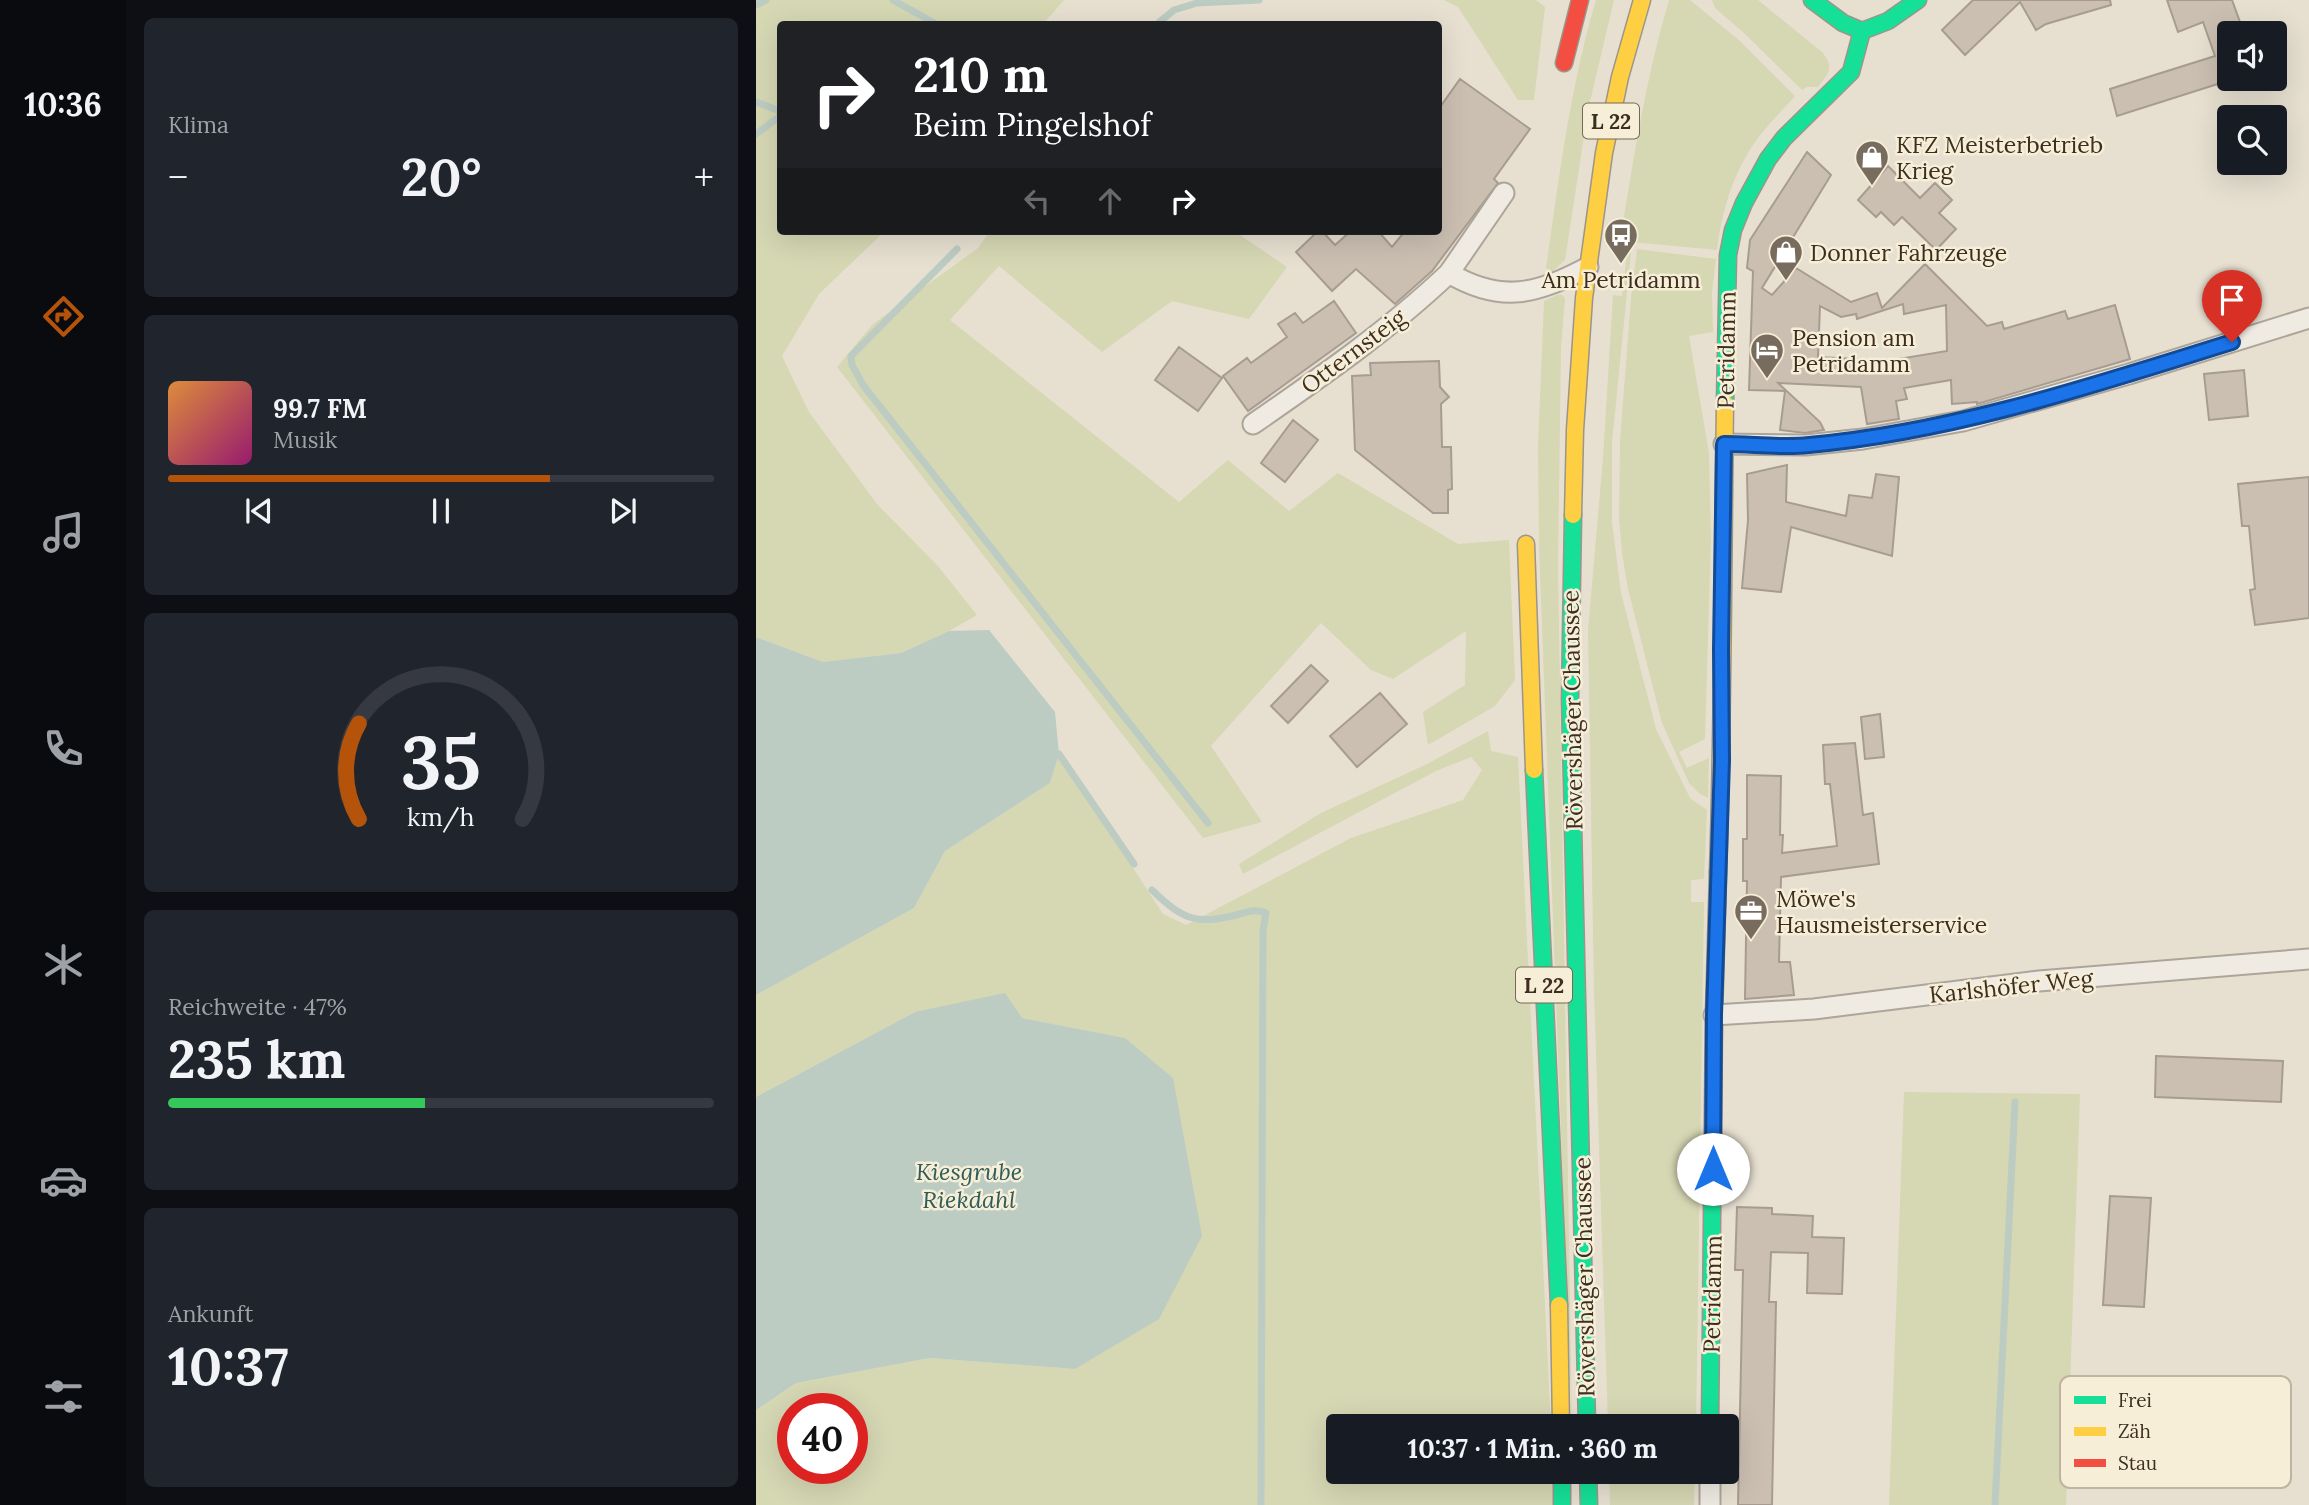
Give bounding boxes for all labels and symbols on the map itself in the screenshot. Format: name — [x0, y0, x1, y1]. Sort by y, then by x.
road number: L 22 — [1583, 104, 1639, 138]
place label: KFZ Meisterbetrieb Krieg — [1896, 130, 2103, 185]
shop icon: KFZ Meisterbetrieb Krieg — [1853, 138, 1891, 187]
bus stop icon: Am Petridamm — [1602, 216, 1640, 265]
shop icon: Donner Fahrzeuge — [1767, 233, 1805, 282]
place label: Donner Fahrzeuge — [1810, 238, 2007, 267]
place label: Am Petridamm — [1540, 265, 1701, 294]
pin — [2202, 270, 2262, 342]
street label: Petridamm — [1710, 291, 1742, 409]
street label: Otternsteig — [1295, 301, 1412, 400]
place label: Pension am Petridamm — [1792, 323, 1915, 378]
hotel icon: Pension am Petridamm — [1748, 331, 1786, 380]
street label: Rövershäger Chaussee — [1555, 590, 1589, 830]
place label: Möwe's Hausmeisterservice — [1776, 884, 1987, 939]
office icon: Möwe's Hausmeisterservice — [1732, 892, 1770, 941]
street label: Karlshöfer Weg — [1928, 963, 2096, 1009]
road number: L 22 — [1516, 968, 1572, 1002]
position arrow — [1676, 1132, 1750, 1206]
water label: Kiesgrube Riekdahl — [916, 1156, 1022, 1215]
street label: Rövershäger Chaussee — [1567, 1157, 1601, 1397]
street label: Petridamm — [1696, 1235, 1728, 1353]
legend — [2060, 1376, 2291, 1488]
text: Frei — [2118, 1388, 2152, 1412]
speed limit sign: 40 — [777, 1393, 868, 1484]
text: Zäh — [2118, 1419, 2151, 1443]
text: Stau — [2118, 1451, 2157, 1475]

